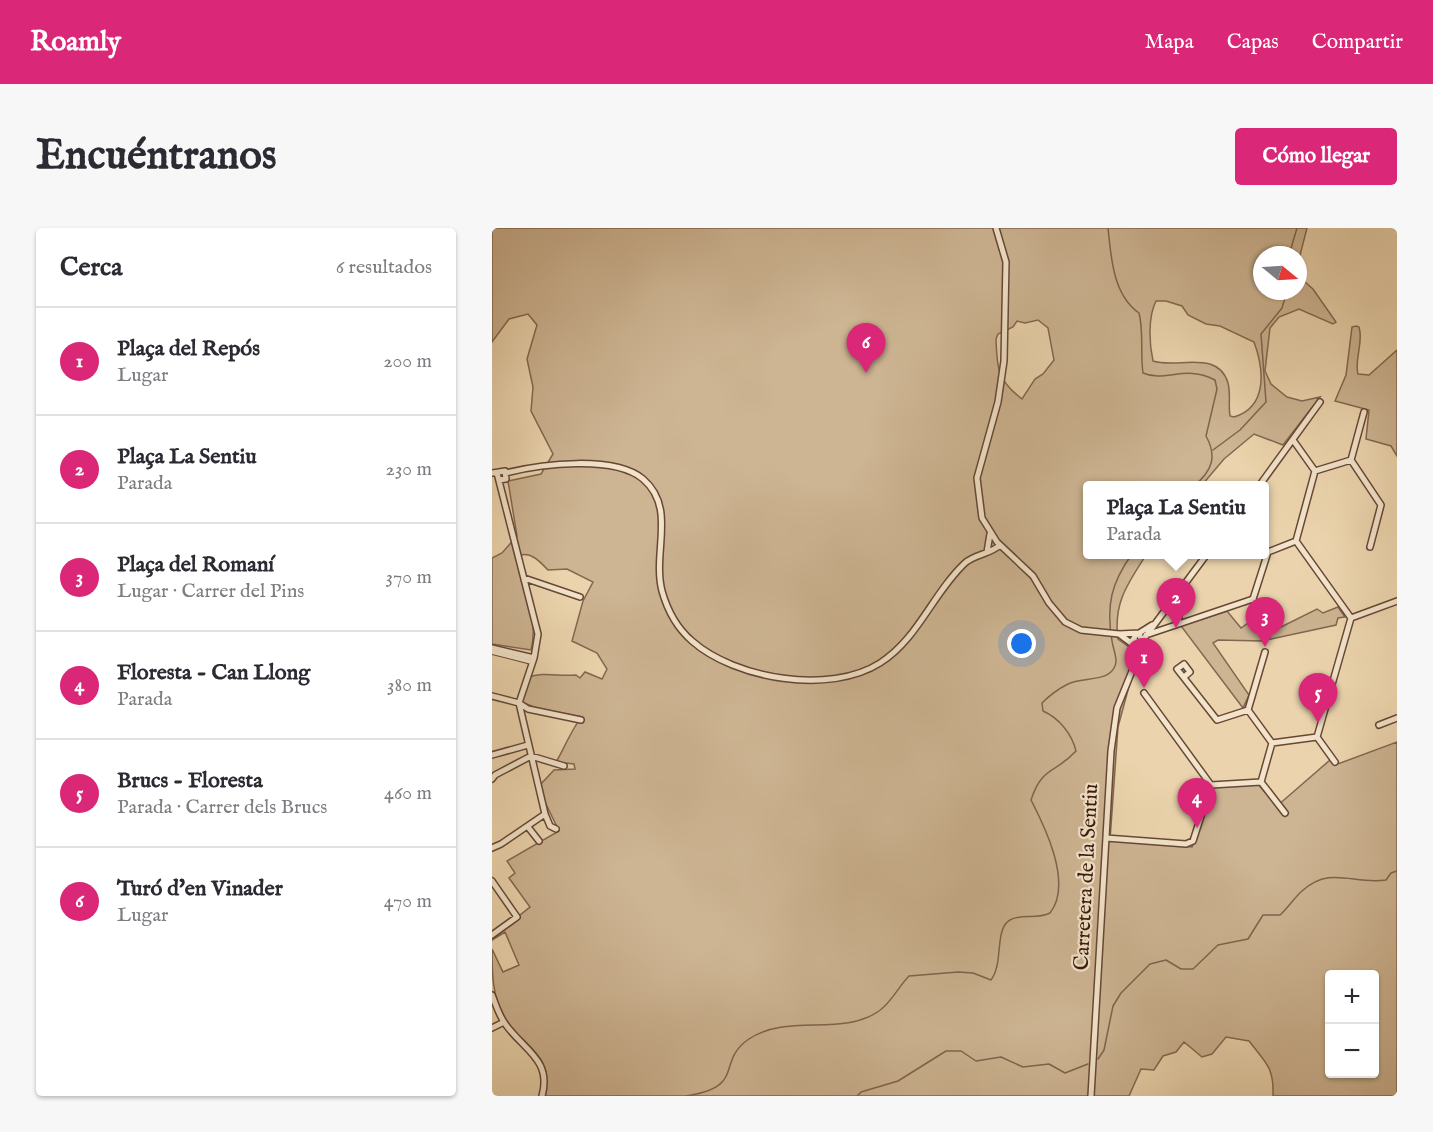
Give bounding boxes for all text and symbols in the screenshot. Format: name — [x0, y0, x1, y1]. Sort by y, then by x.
text: Roamly — [30, 25, 121, 60]
text: Mapa — [1145, 29, 1194, 56]
text: Capas — [1227, 29, 1279, 56]
text: Compartir — [1312, 29, 1403, 56]
button: Cómo llegar — [1235, 128, 1397, 185]
text: Encuéntranos — [36, 130, 277, 183]
north arrow — [1253, 246, 1307, 300]
text: Cerca — [60, 251, 122, 284]
text: 6 resultados — [336, 255, 432, 280]
pin: 6 — [846, 324, 886, 373]
text: Plaça del Repós — [117, 335, 260, 363]
text: 1 — [76, 349, 83, 374]
text: 200 m — [383, 349, 432, 374]
text: Lugar — [117, 363, 168, 388]
text: Plaça La Sentiu — [117, 443, 257, 471]
text: 2 — [75, 457, 84, 482]
text: 230 m — [386, 457, 432, 482]
text: Parada — [117, 471, 172, 496]
popup — [1083, 481, 1269, 559]
text: Plaça La Sentiu — [1106, 494, 1246, 522]
text: Parada — [1106, 522, 1162, 547]
text: Plaça del Romaní — [117, 551, 274, 579]
text: 3 — [76, 565, 83, 590]
text: 370 m — [386, 565, 432, 590]
pin: 2 — [1156, 578, 1196, 628]
text: Lugar · Carrer del Pins — [117, 579, 304, 604]
pin: 3 — [1246, 598, 1284, 647]
your location — [1007, 629, 1036, 658]
pin: 1 — [1124, 638, 1164, 688]
text: Floresta - Can Llong — [117, 659, 310, 687]
text: 4 — [75, 673, 84, 698]
text: 380 m — [387, 673, 432, 698]
pin: 5 — [1298, 674, 1338, 723]
text: Parada — [117, 687, 172, 712]
text: Brucs - Floresta — [117, 767, 263, 795]
pin: 4 — [1178, 778, 1216, 828]
text: 5 — [76, 781, 83, 806]
text: 460 m — [384, 781, 432, 806]
street label: Carretera de la Sentiu — [1069, 783, 1105, 971]
text: Parada · Carrer dels Brucs — [117, 795, 327, 820]
text: Turó d'en Vinader — [117, 875, 283, 903]
text: 6 — [75, 889, 84, 914]
text: 470 m — [384, 889, 432, 914]
text: Lugar — [117, 903, 168, 928]
map controls — [1325, 970, 1379, 1078]
button: + — [1325, 970, 1379, 1024]
button: − — [1325, 1024, 1379, 1078]

